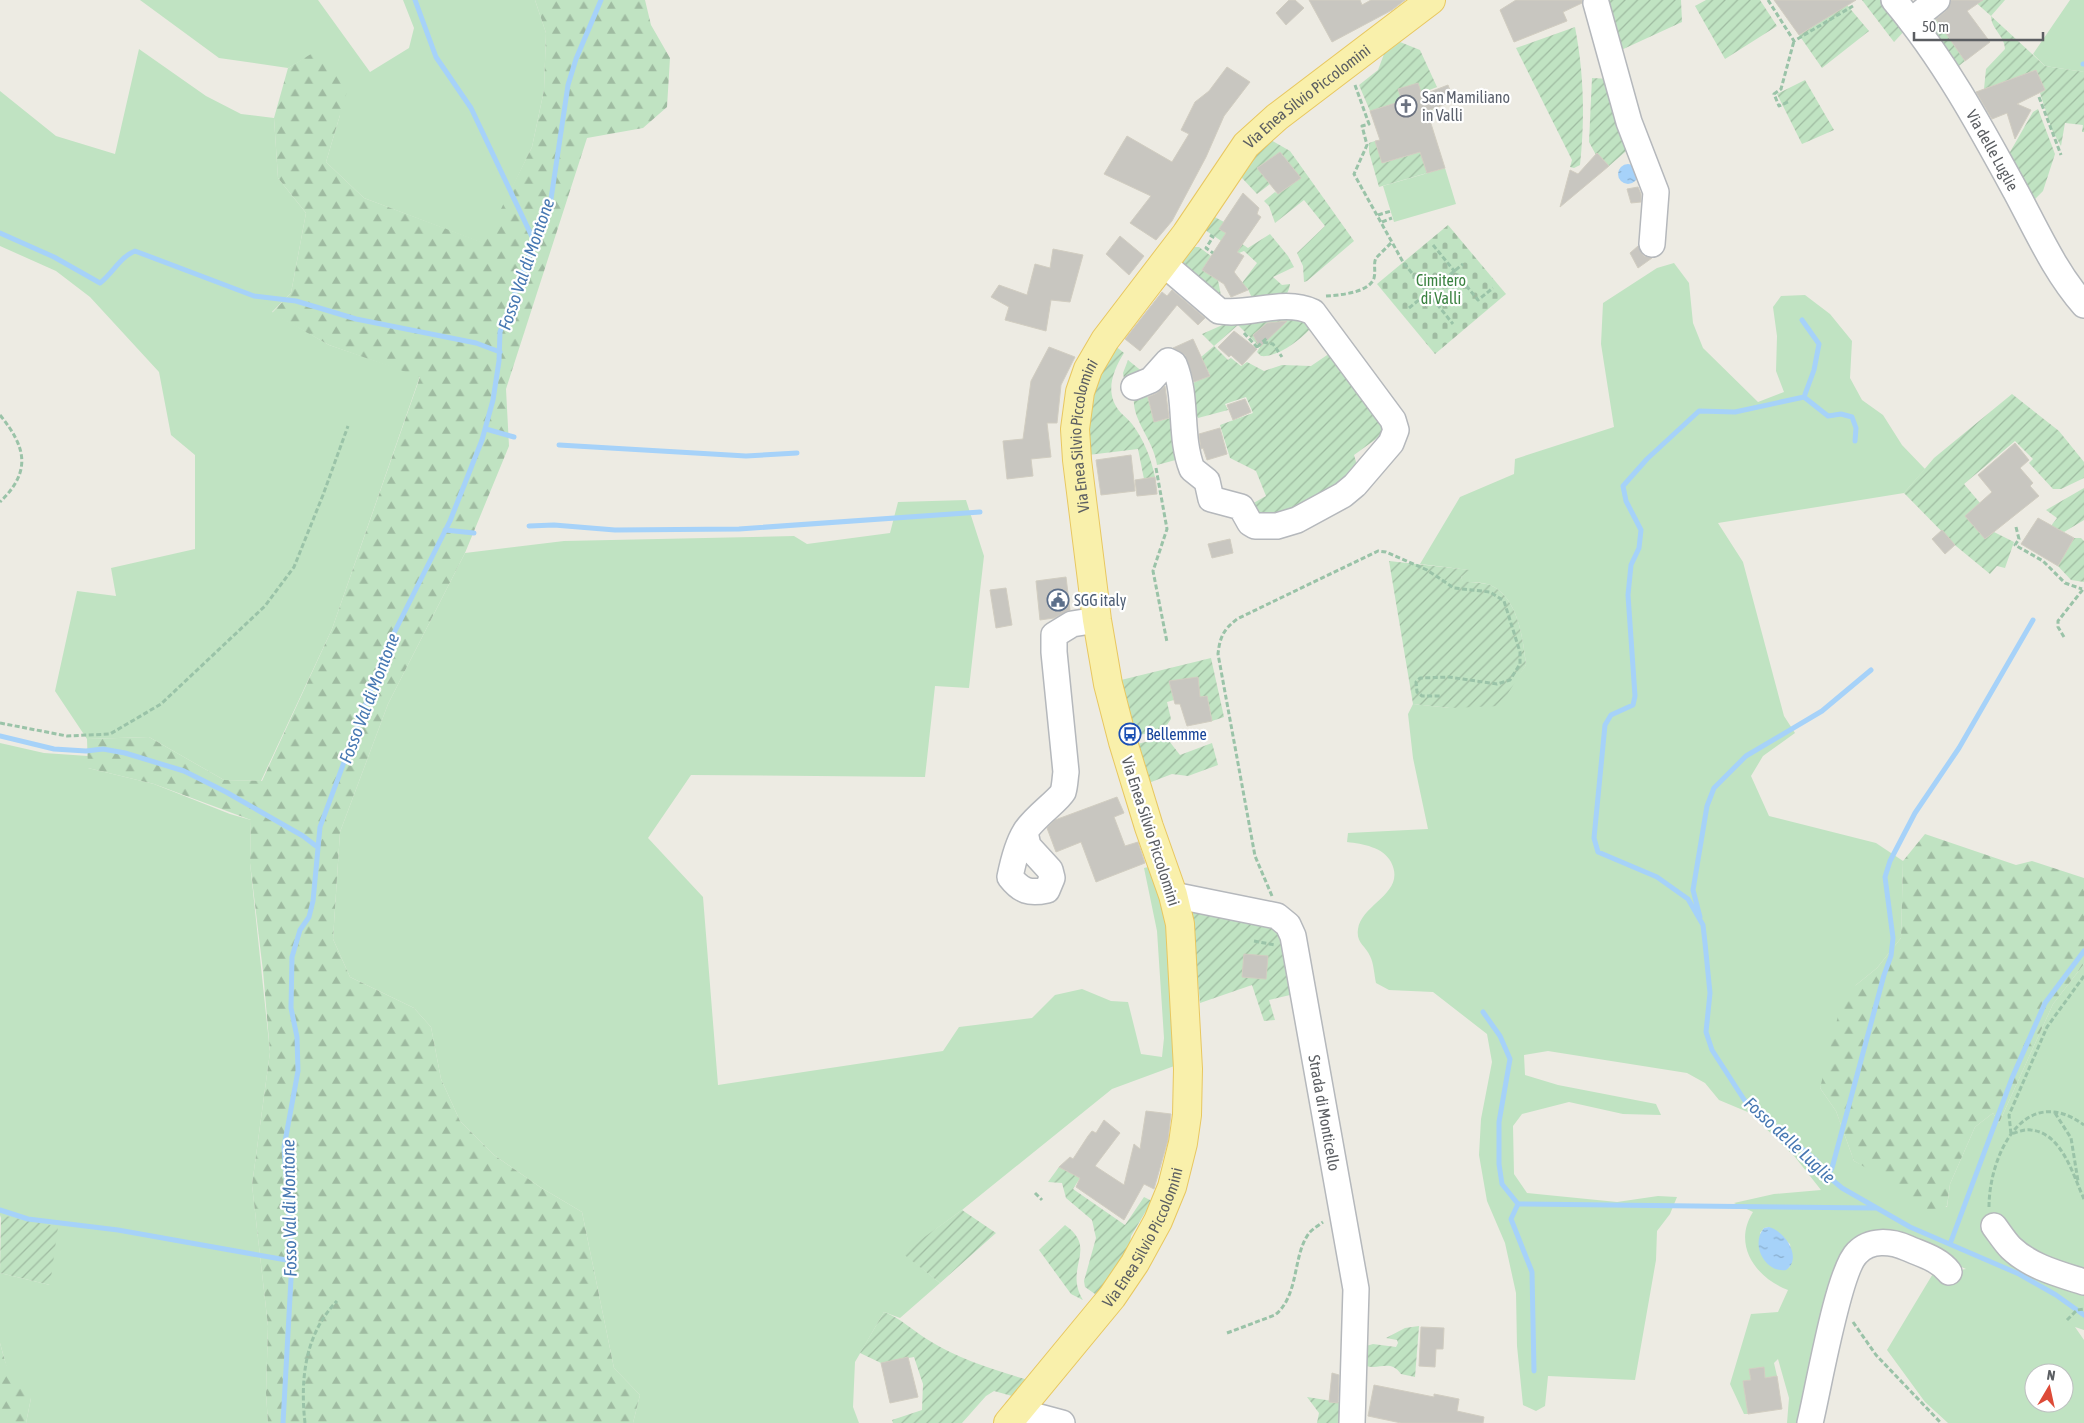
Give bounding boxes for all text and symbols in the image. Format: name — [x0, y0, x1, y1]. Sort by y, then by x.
scale bar — [1914, 10, 2043, 42]
text: 50 m — [1922, 18, 1949, 35]
street label: Via Enea Silvio Piccolomini — [1240, 41, 1373, 152]
place label: San Mamiliano in Valli — [1422, 88, 1510, 124]
church icon: San Mamiliano in Valli — [1394, 94, 1418, 118]
street label: Via delle Luglie — [1963, 106, 2023, 194]
water label: Fosso Val di Montone — [494, 196, 558, 332]
park label: Cimitero di Valli — [1416, 271, 1466, 307]
street label: Via Enea Silvio Piccolomini — [1066, 355, 1101, 514]
public building icon: SGG italy — [1046, 588, 1070, 612]
place label: SGG italy — [1074, 591, 1127, 610]
water label: Fosso Val di Montone — [335, 630, 403, 766]
bus stop icon: Bellemme — [1118, 722, 1142, 746]
place label: Bellemme — [1146, 725, 1207, 743]
street label: Via Enea Silvio Piccolomini — [1118, 754, 1184, 908]
street label: Strada di Monticello — [1305, 1053, 1344, 1172]
water label: Fosso delle Luglie — [1740, 1092, 1840, 1188]
water label: Fosso Val di Montone — [277, 1139, 301, 1277]
street label: Via Enea Silvio Piccolomini — [1098, 1165, 1186, 1311]
north arrow — [2024, 1363, 2074, 1413]
text: N — [2046, 1367, 2056, 1384]

